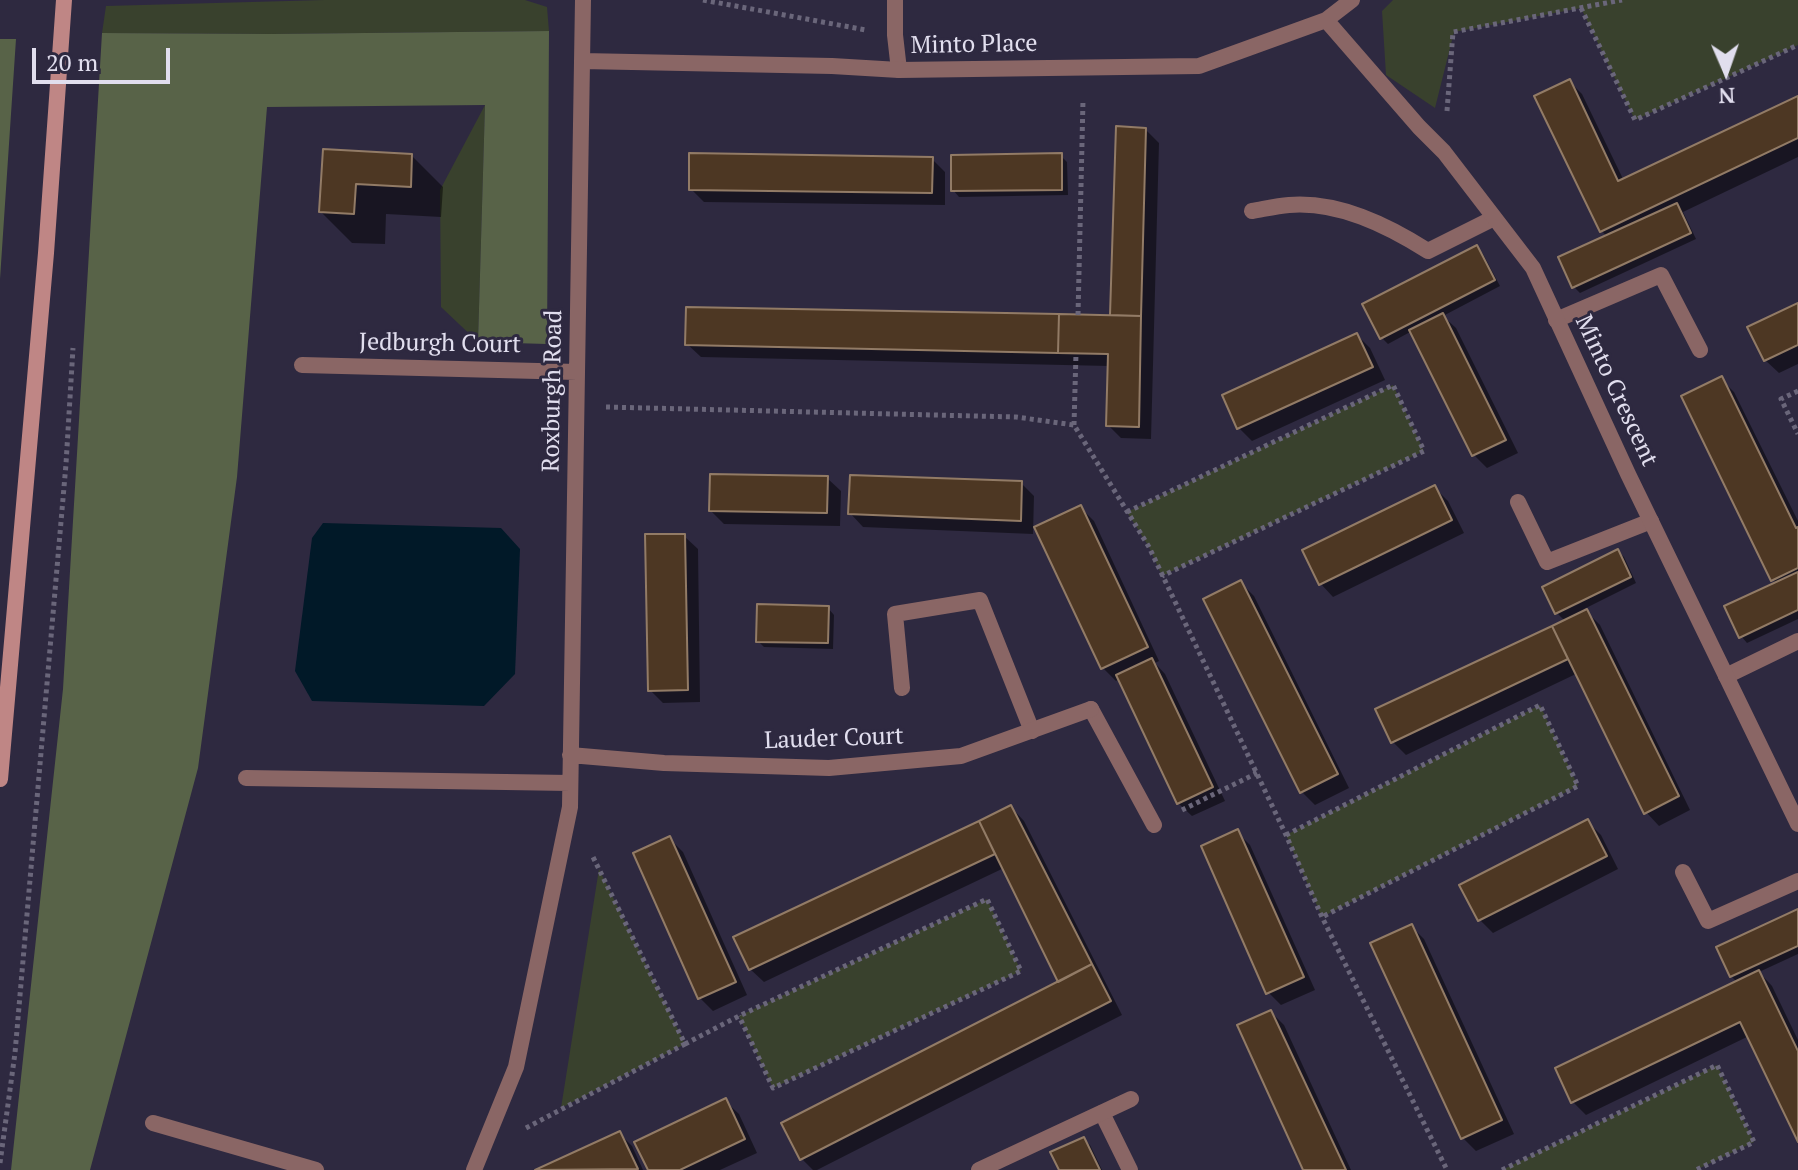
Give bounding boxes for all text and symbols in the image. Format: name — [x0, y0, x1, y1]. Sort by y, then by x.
street label: Minto Place — [910, 29, 1038, 61]
scale bar — [36, 32, 174, 82]
north arrow — [1686, 32, 1766, 112]
text: 20 m — [46, 46, 98, 78]
text: N — [1718, 82, 1736, 111]
street label: Roxburgh Road — [537, 310, 569, 472]
street label: Minto Crescent — [1568, 311, 1664, 471]
street label: Jedburgh Court — [359, 328, 521, 360]
street label: Lauder Court — [764, 722, 904, 756]

